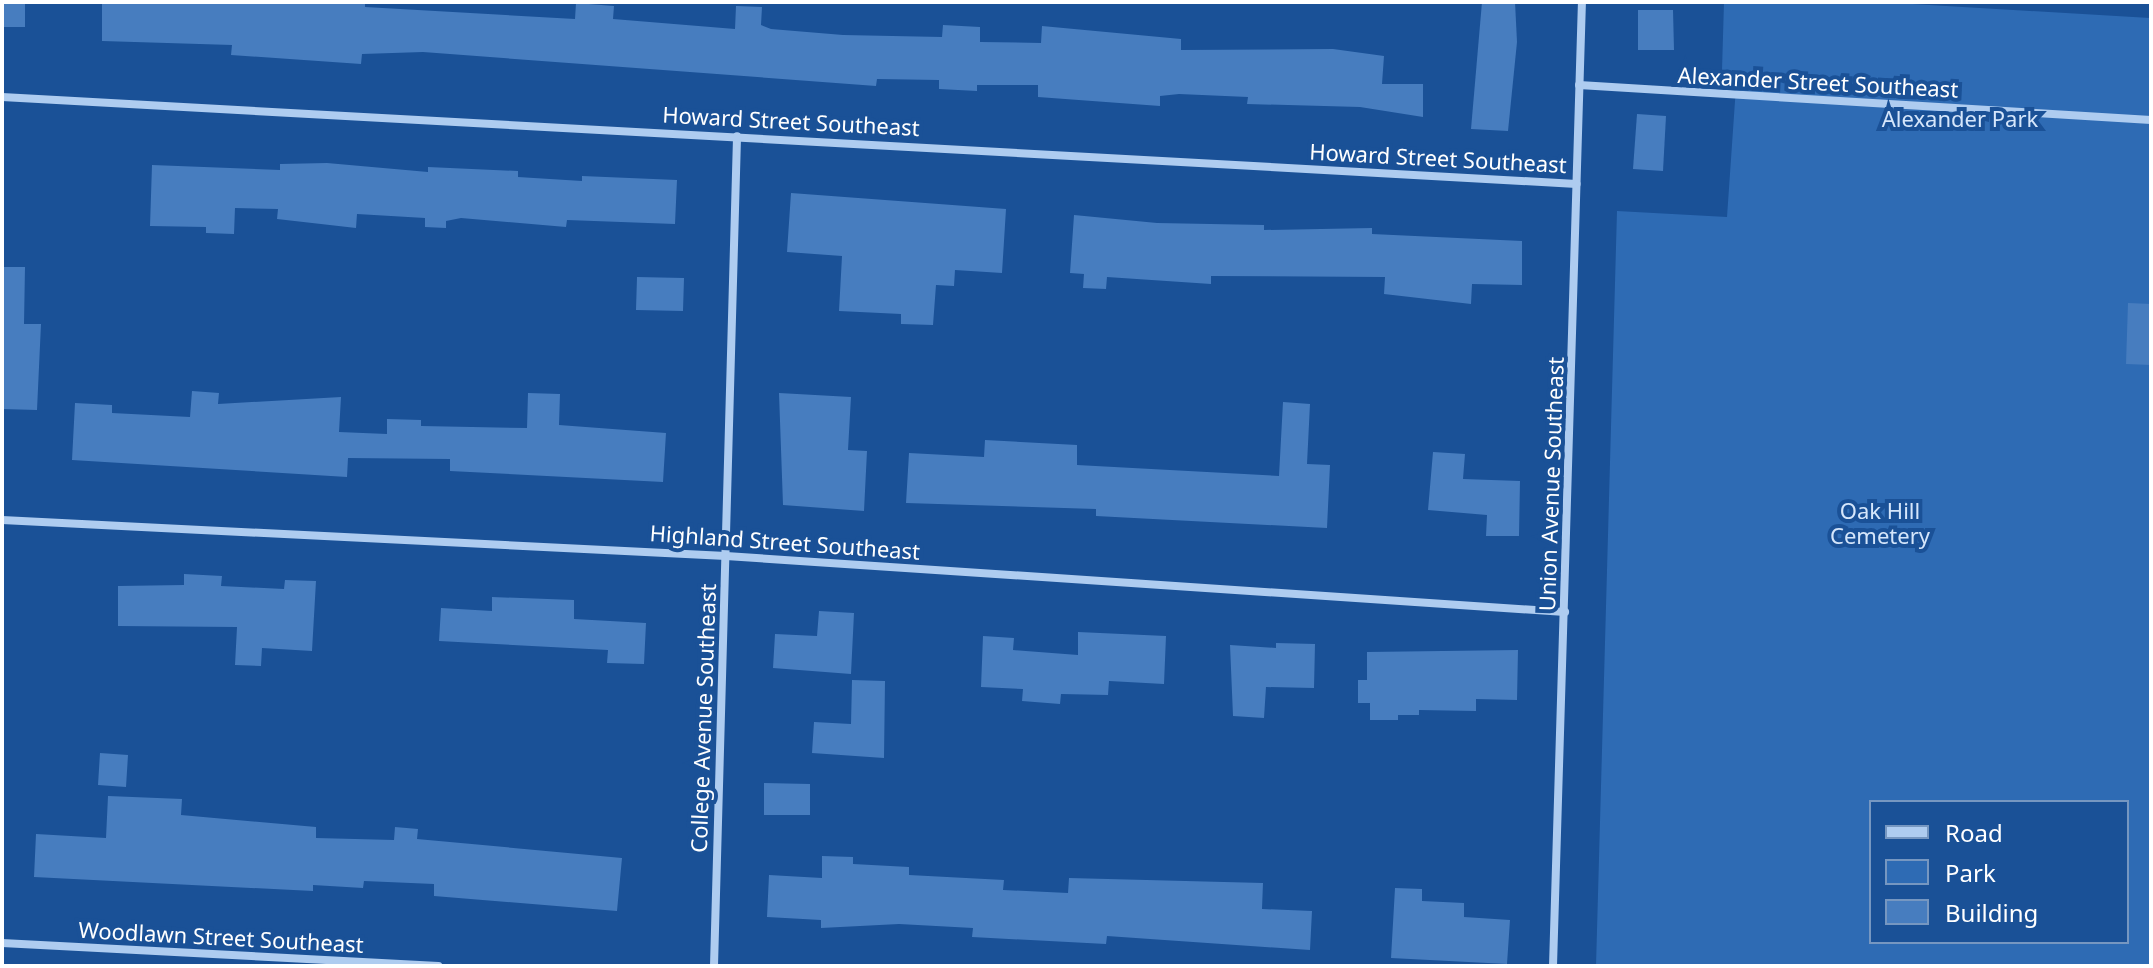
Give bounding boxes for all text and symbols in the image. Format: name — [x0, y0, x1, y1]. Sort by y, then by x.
street label: Alexander Street Southeast — [1677, 61, 1959, 103]
street label: Howard Street Southeast — [662, 101, 920, 141]
park label: Alexander Park — [1882, 106, 2038, 132]
street label: Howard Street Southeast — [1309, 138, 1567, 178]
street label: Union Avenue Southeast — [1533, 356, 1569, 612]
park label: Oak Hill Cemetery — [1830, 497, 1930, 548]
street label: Highland Street Southeast — [649, 519, 921, 565]
street label: College Avenue Southeast — [685, 583, 721, 853]
legend — [1869, 800, 2129, 944]
text: Road — [1945, 816, 2003, 849]
text: Park — [1945, 856, 1996, 889]
text: Building — [1945, 896, 2038, 929]
street label: Woodlawn Street Southeast — [78, 916, 364, 958]

